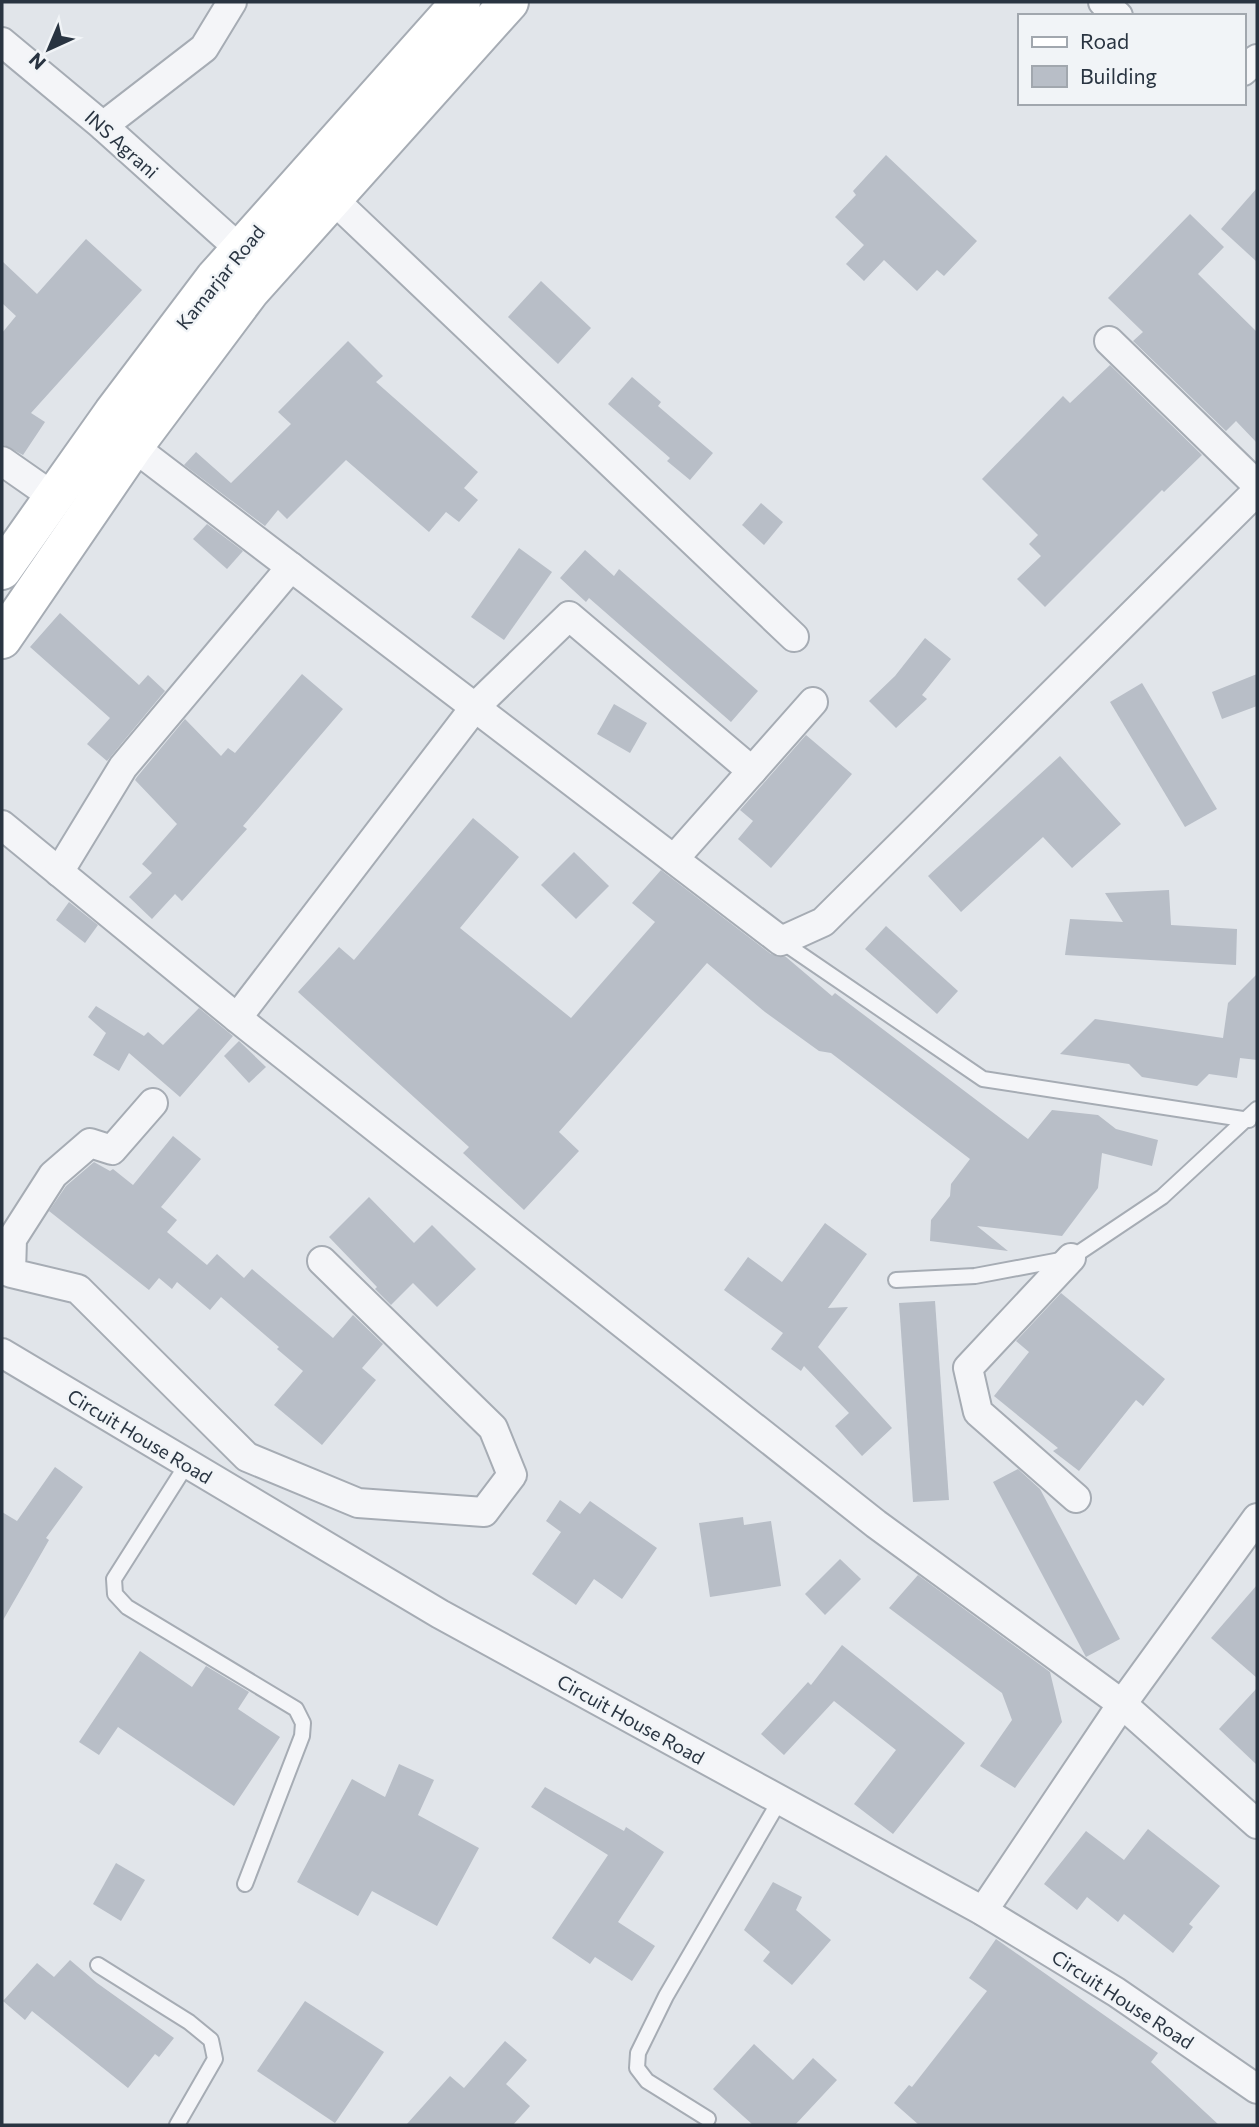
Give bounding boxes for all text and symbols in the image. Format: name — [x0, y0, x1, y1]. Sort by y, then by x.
north arrow — [14, 14, 84, 84]
legend — [1018, 14, 1245, 105]
text: Road — [1080, 28, 1129, 53]
text: N — [24, 48, 50, 75]
text: Building — [1080, 63, 1157, 88]
street label: INS Agrani — [81, 105, 163, 183]
street label: Kamarjar Road — [171, 220, 269, 334]
street label: Circuit House Road — [64, 1384, 216, 1488]
street label: Circuit House Road — [554, 1669, 708, 1769]
street label: Circuit House Road — [1048, 1945, 1198, 2053]

